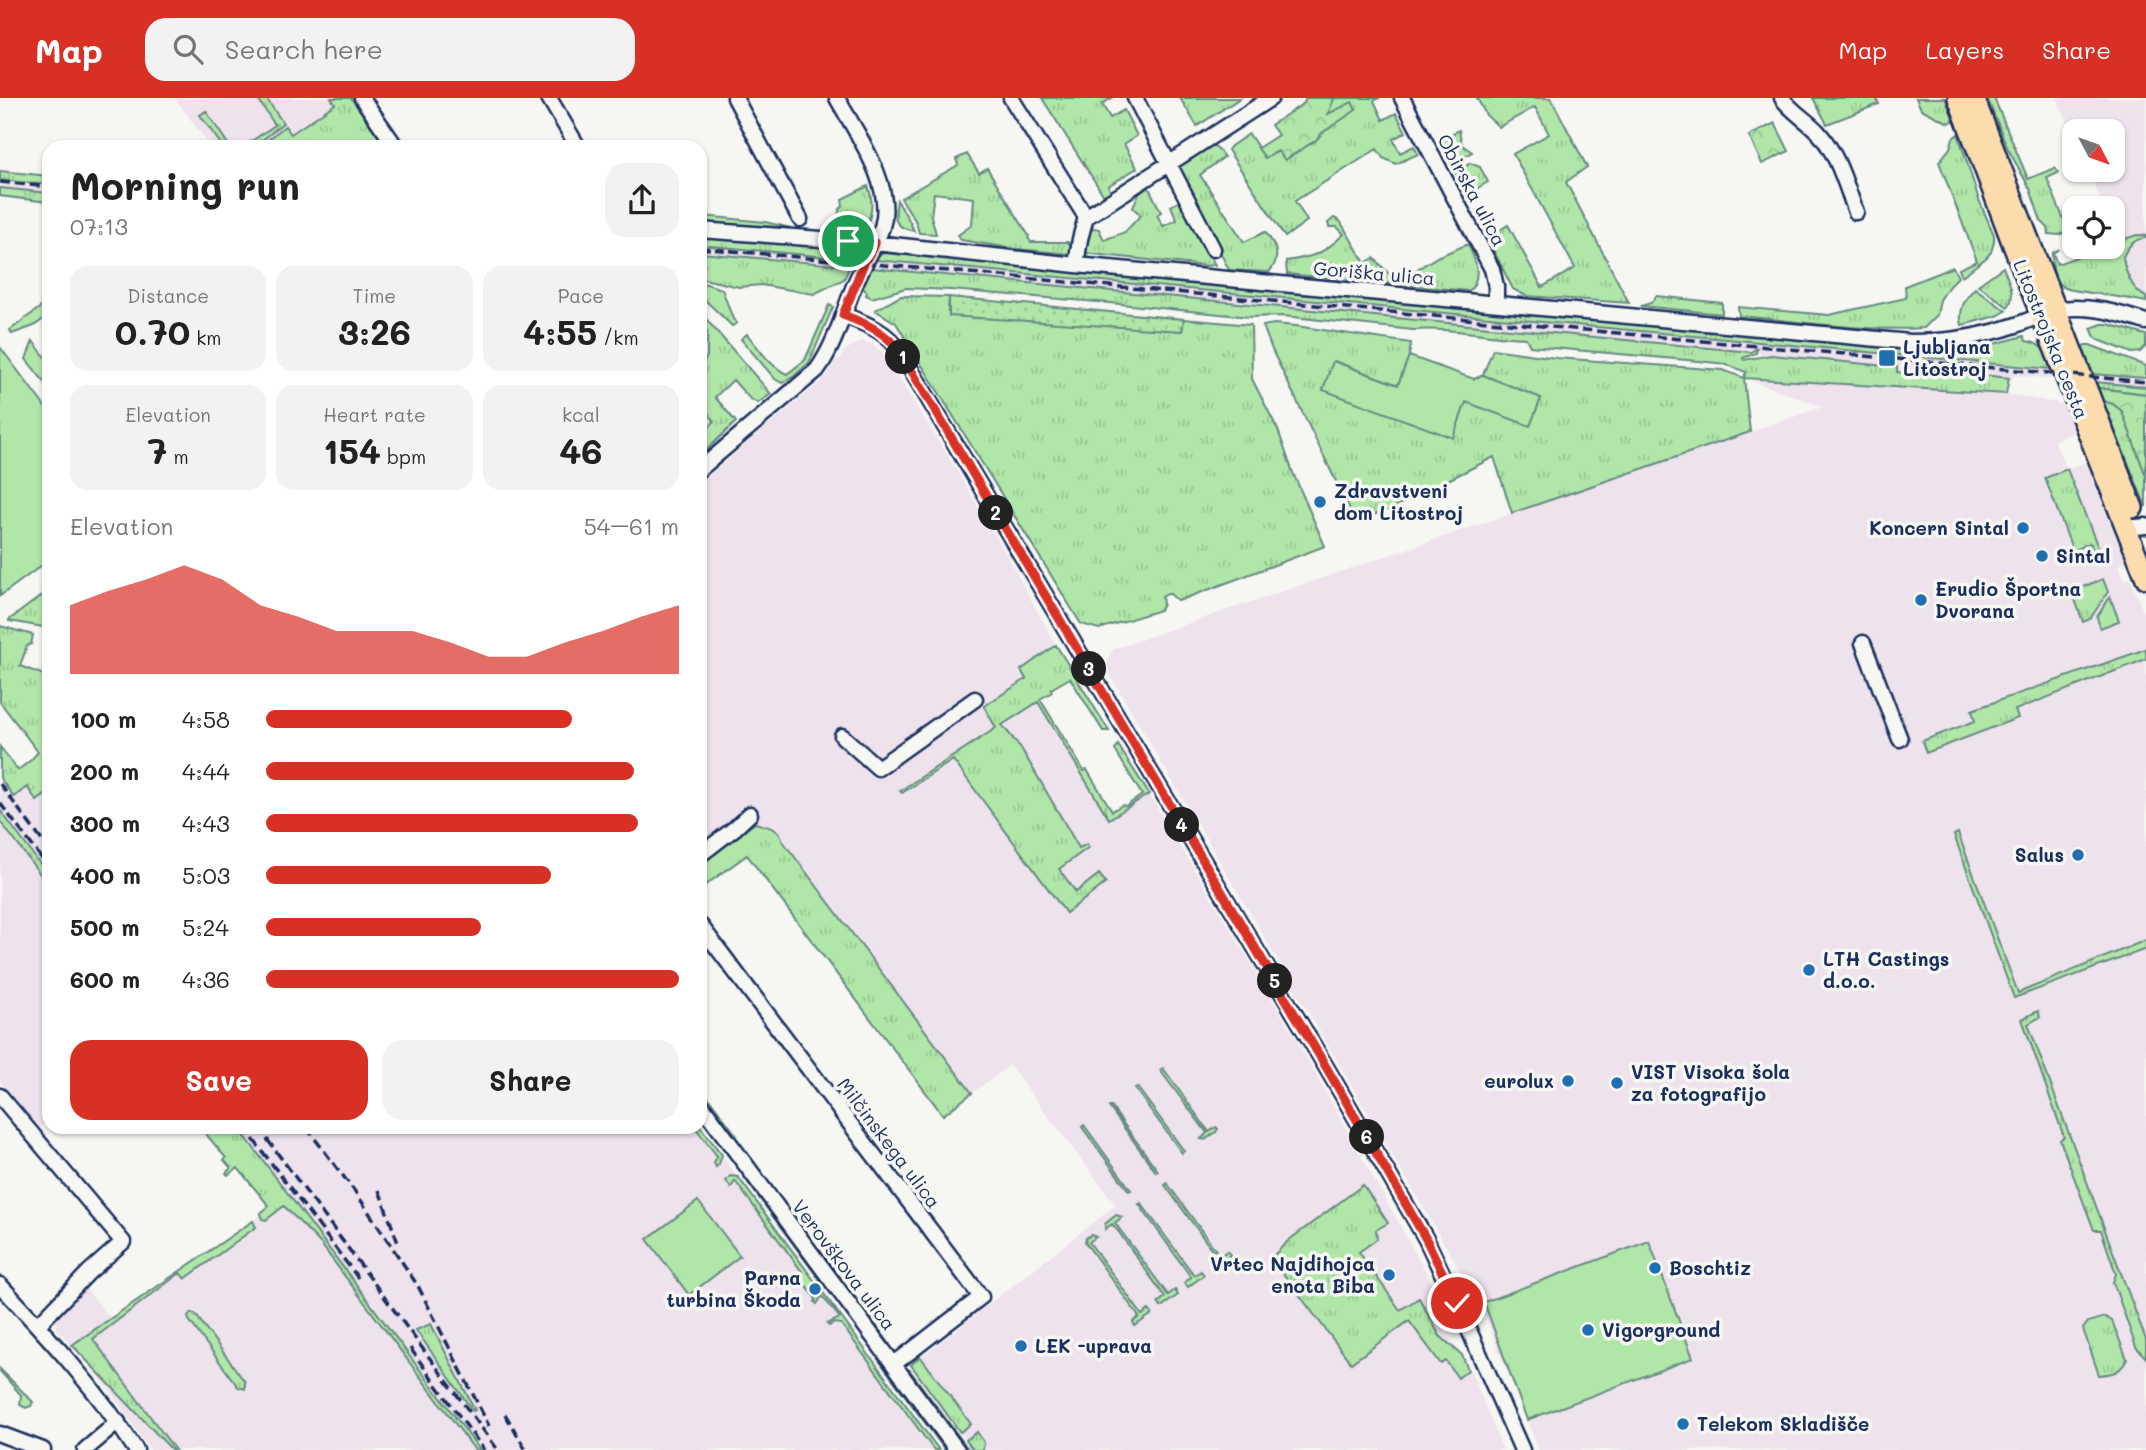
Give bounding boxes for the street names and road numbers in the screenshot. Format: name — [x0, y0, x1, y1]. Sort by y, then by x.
street label: Obirska ulica — [1432, 129, 1513, 250]
street label: Goriška ulica — [1312, 255, 1436, 290]
street label: Litostrojska cesta — [2008, 255, 2095, 422]
street label: Milčinskega ulica — [832, 1072, 947, 1213]
street label: Verovškova ulica — [787, 1194, 902, 1335]

